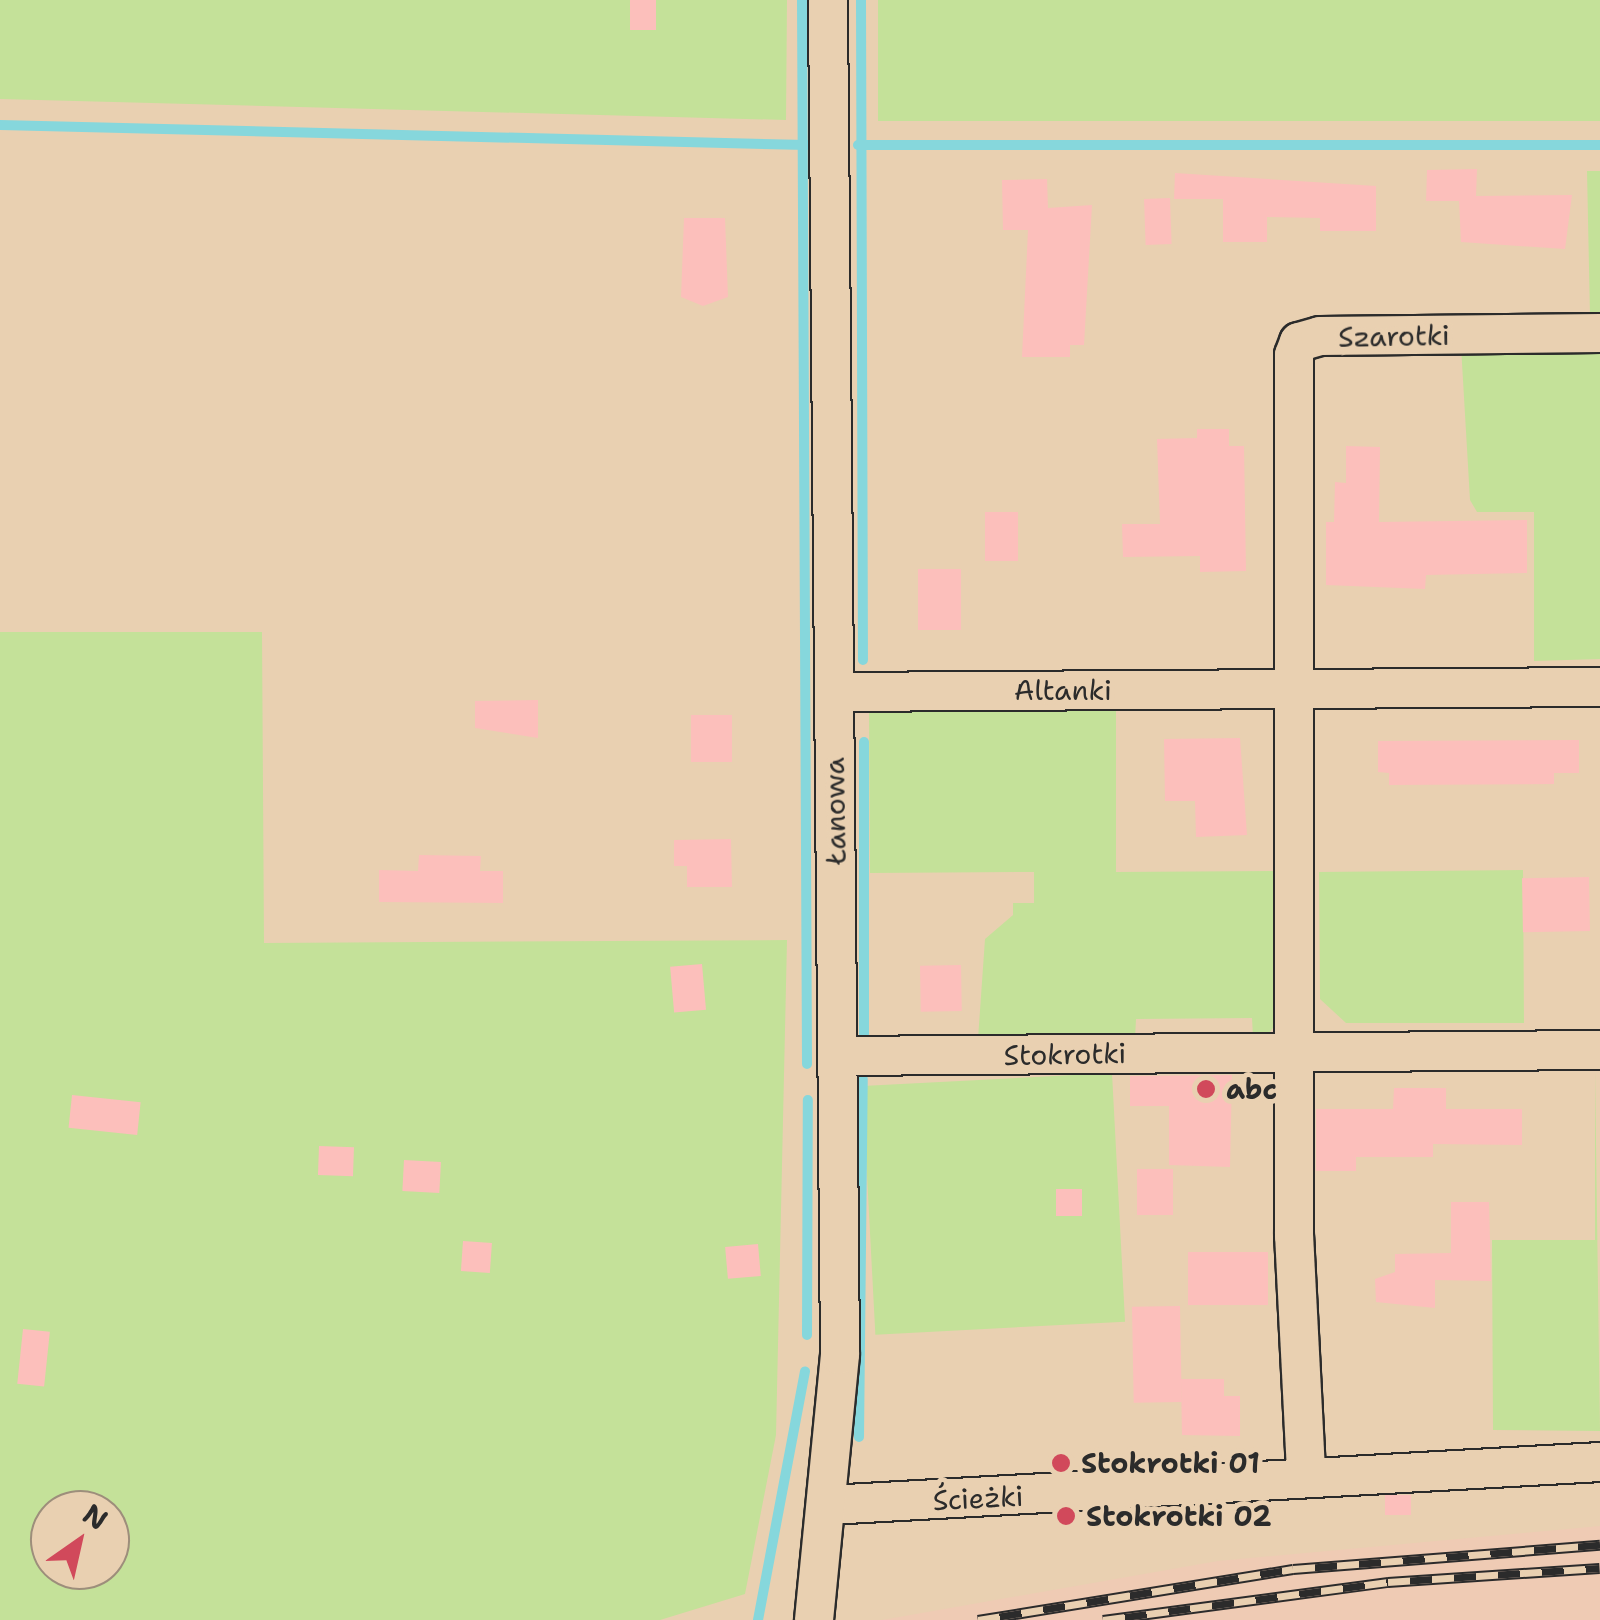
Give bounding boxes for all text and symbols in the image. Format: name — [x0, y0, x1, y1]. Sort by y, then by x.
street label: Szarotki — [1338, 318, 1450, 354]
street label: Altanki — [1014, 673, 1112, 707]
street label: Łanowa — [817, 757, 853, 865]
street label: Stokrotki — [1003, 1036, 1127, 1072]
place label: abc — [1226, 1072, 1277, 1106]
marker: abc — [1195, 1078, 1217, 1100]
place label: Stokrotki 01 — [1081, 1446, 1260, 1480]
marker: Stokrotki 01 — [1050, 1452, 1072, 1474]
street label: Ścieżki — [932, 1479, 1024, 1517]
north arrow — [30, 1490, 130, 1590]
text: N — [76, 1495, 115, 1539]
place label: Stokrotki 02 — [1086, 1499, 1271, 1533]
marker: Stokrotki 02 — [1055, 1505, 1077, 1527]

